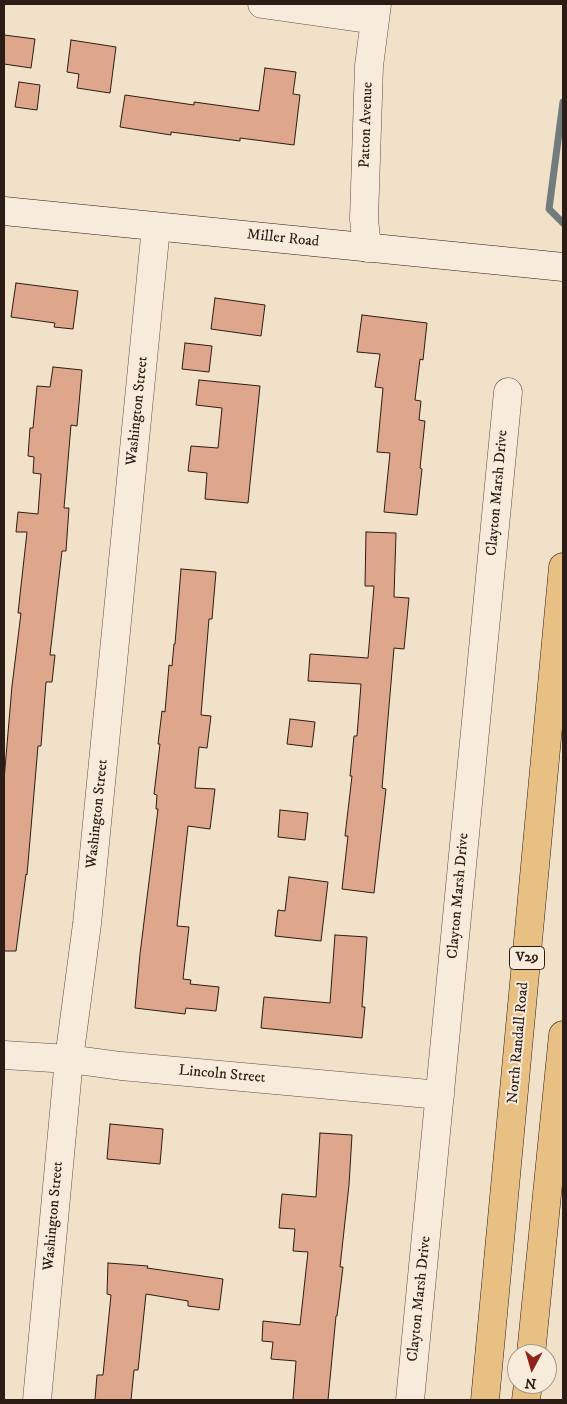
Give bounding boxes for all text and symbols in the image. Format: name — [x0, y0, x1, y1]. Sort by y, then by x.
street label: Patton Avenue — [356, 82, 378, 168]
street label: Miller Road — [246, 226, 320, 252]
street label: Washington Street — [123, 355, 153, 467]
street label: Clayton Marsh Drive — [484, 429, 512, 557]
street label: Washington Street — [83, 758, 113, 870]
street label: Clayton Marsh Drive — [445, 832, 473, 960]
road number: V29 — [510, 946, 544, 970]
street label: North Randall Road — [505, 981, 533, 1105]
street label: Lincoln Street — [178, 1062, 266, 1088]
street label: Washington Street — [40, 1161, 68, 1271]
street label: Clayton Marsh Drive — [404, 1235, 436, 1363]
north arrow — [507, 1344, 557, 1394]
text: N — [524, 1373, 537, 1392]

